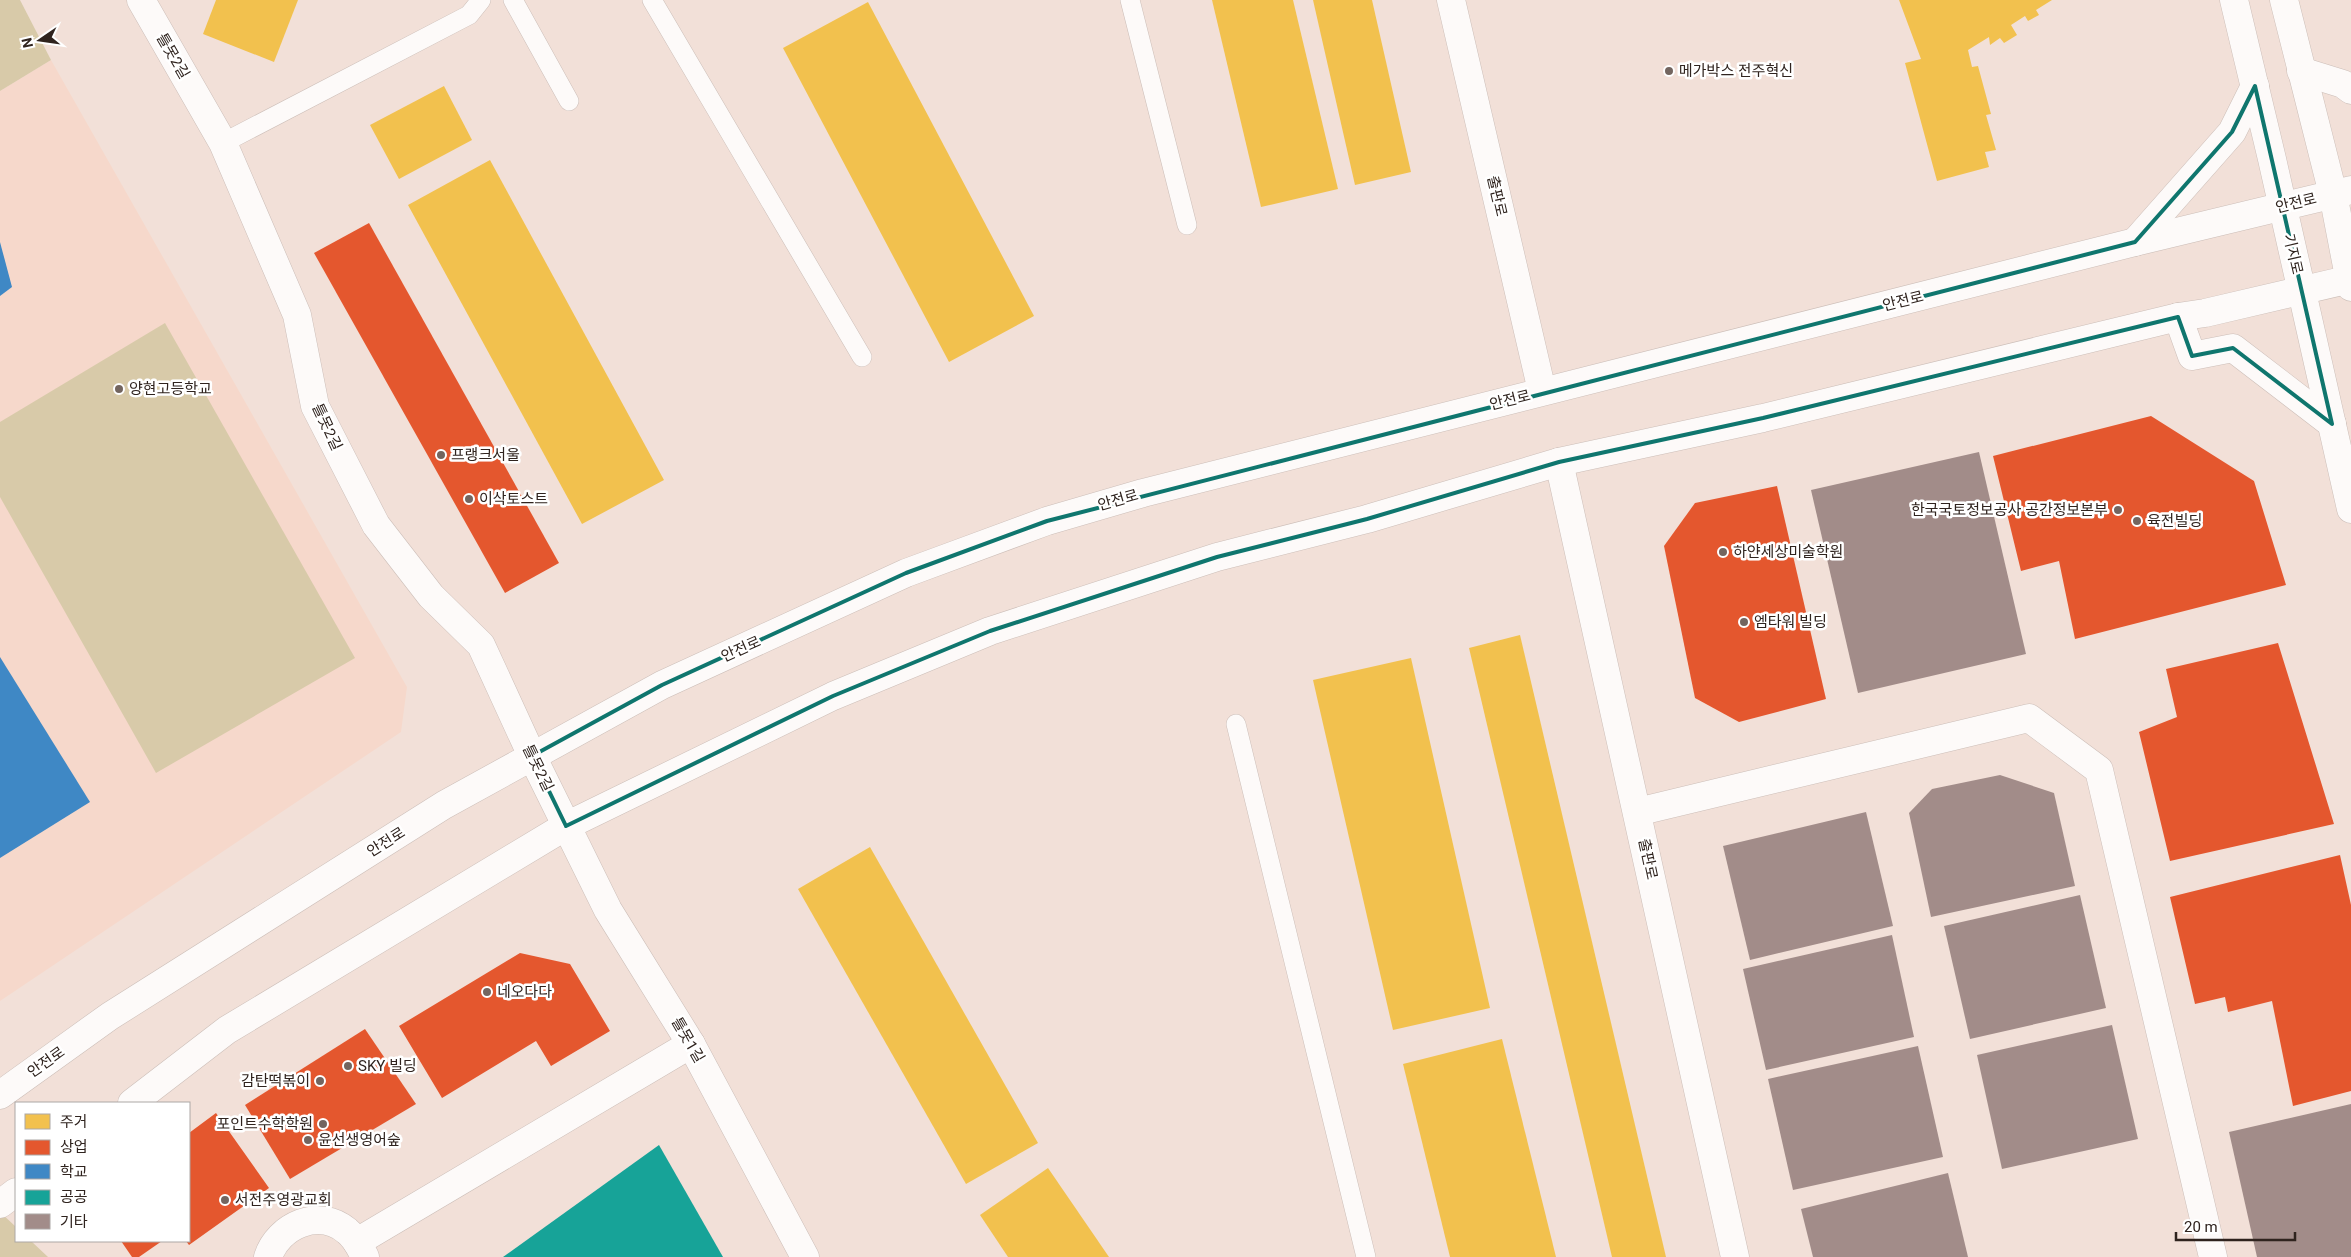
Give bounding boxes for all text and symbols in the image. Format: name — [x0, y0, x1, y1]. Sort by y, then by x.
north arrow — [15, 15, 65, 65]
street label: 틀못2길 — [153, 30, 193, 82]
text: N — [18, 36, 36, 50]
place label: 메가박스 전주혁신 — [1679, 62, 1793, 80]
marker: 메가박스 전주혁신 — [1663, 65, 1675, 77]
street label: 출판로 — [1484, 174, 1510, 218]
street label: 안전로 — [2274, 189, 2318, 217]
street label: 기지로 — [2280, 232, 2306, 276]
street label: 안전로 — [1881, 287, 1925, 315]
place label: 양현고등학교 — [129, 380, 212, 398]
marker: 양현고등학교 — [113, 383, 125, 395]
street label: 안전로 — [1488, 386, 1532, 414]
street label: 틀못2길 — [308, 401, 346, 453]
place label: 프랭크서울 — [451, 446, 520, 464]
marker: 프랭크서울 — [435, 449, 447, 461]
street label: 안전로 — [1096, 486, 1140, 514]
place label: 이삭토스트 — [479, 490, 548, 508]
marker: 이삭토스트 — [463, 493, 475, 505]
place label: 한국국토정보공사 공간정보본부 — [1911, 501, 2108, 519]
marker: 한국국토정보공사 공간정보본부 — [2112, 504, 2124, 516]
place label: 육전빌딩 — [2147, 512, 2202, 530]
marker: 육전빌딩 — [2131, 515, 2143, 527]
place label: 하얀세상미술학원 — [1733, 543, 1843, 561]
marker: 하얀세상미술학원 — [1717, 546, 1729, 558]
place label: 엠타워 빌딩 — [1754, 613, 1827, 631]
marker: 엠타워 빌딩 — [1738, 616, 1750, 628]
street label: 안전로 — [718, 632, 764, 666]
street label: 틀못2길 — [519, 742, 557, 794]
street label: 안전로 — [364, 823, 408, 861]
street label: 출판로 — [1635, 837, 1661, 881]
place label: 네오다다 — [497, 983, 552, 1001]
marker: 네오다다 — [481, 986, 493, 998]
street label: 틀못1길 — [668, 1014, 708, 1066]
street label: 안전로 — [24, 1043, 68, 1081]
place label: SKY 빌딩 — [358, 1057, 417, 1075]
marker: SKY 빌딩 — [342, 1060, 354, 1072]
place label: 감탄떡볶이 — [241, 1072, 310, 1090]
marker: 감탄떡볶이 — [314, 1075, 326, 1087]
legend — [15, 1102, 190, 1242]
text: 주거 — [60, 1113, 88, 1131]
place label: 포인트수학학원 — [216, 1115, 313, 1133]
marker: 포인트수학학원 — [317, 1118, 329, 1130]
place label: 윤선생영어숲 — [318, 1131, 401, 1149]
marker: 윤선생영어숲 — [302, 1134, 314, 1146]
text: 상업 — [60, 1138, 88, 1156]
text: 학교 — [60, 1163, 88, 1181]
text: 공공 — [60, 1188, 88, 1206]
place label: 서전주영광교회 — [235, 1191, 332, 1209]
marker: 서전주영광교회 — [219, 1194, 231, 1206]
scale bar — [2176, 1210, 2295, 1242]
text: 기타 — [60, 1213, 88, 1231]
text: 20 m — [2184, 1218, 2218, 1236]

